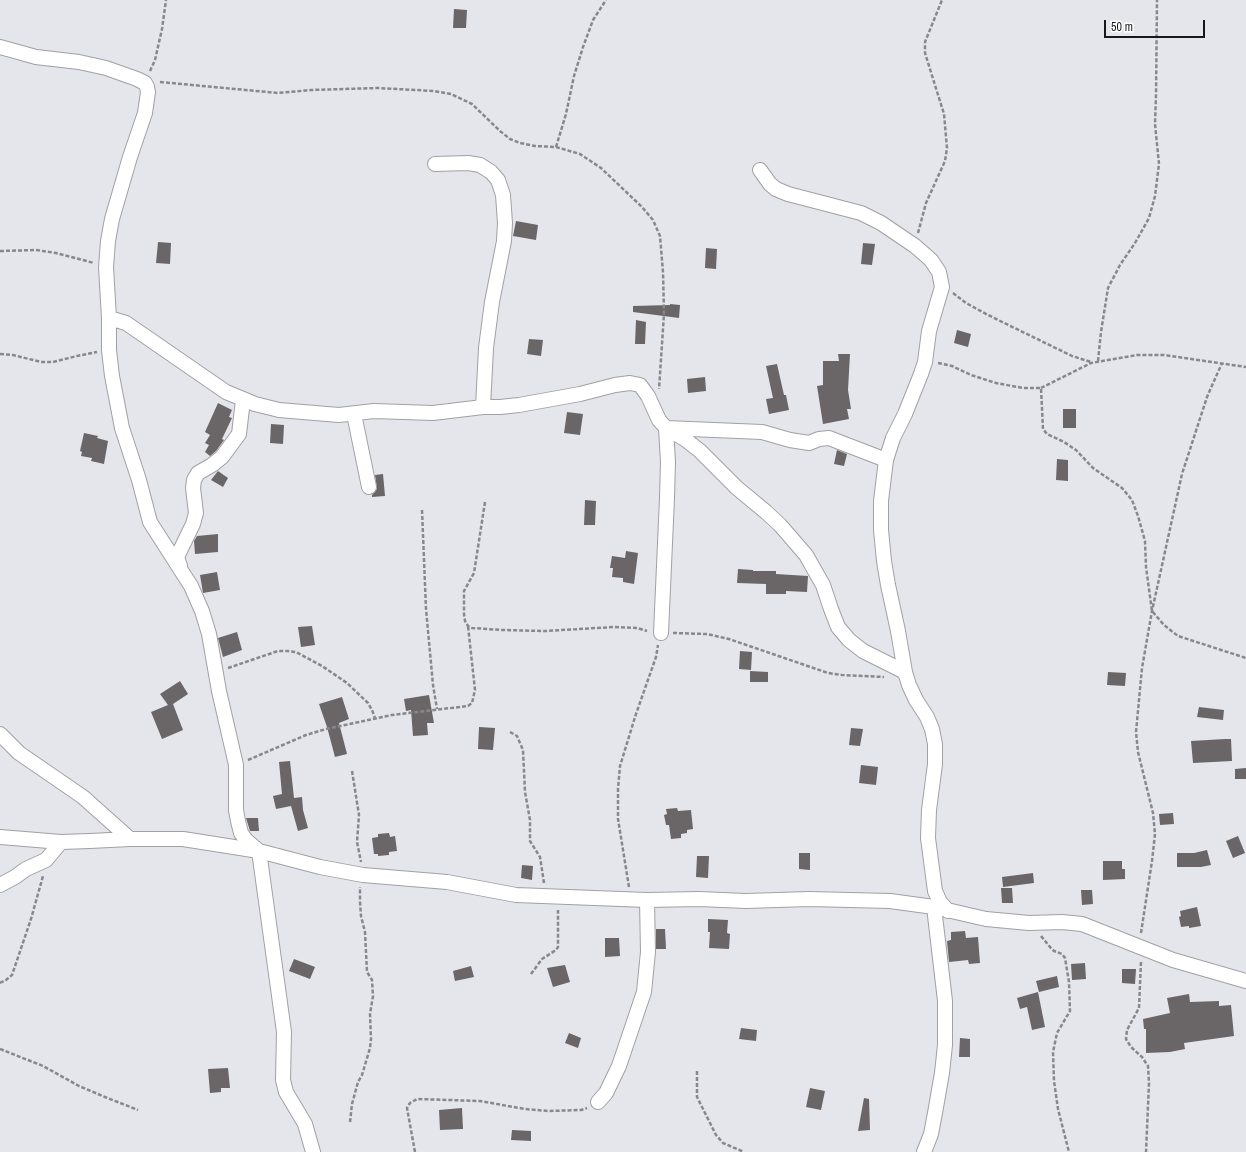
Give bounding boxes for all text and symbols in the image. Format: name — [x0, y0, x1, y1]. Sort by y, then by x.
scale bar — [1106, 12, 1207, 38]
text: 50 m — [1111, 19, 1133, 35]

